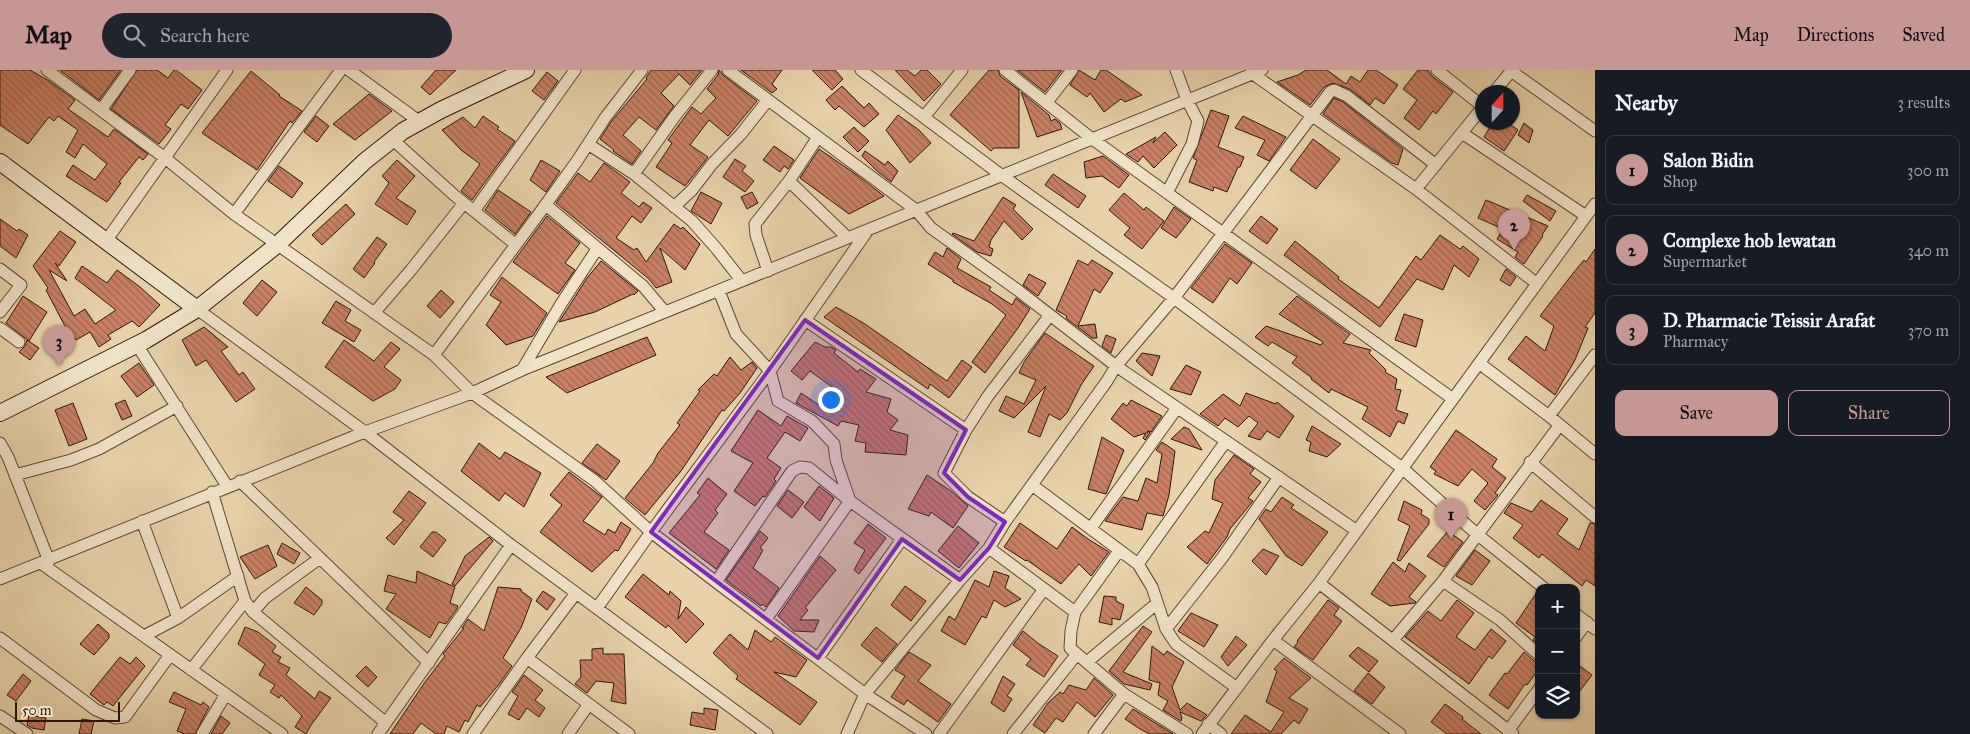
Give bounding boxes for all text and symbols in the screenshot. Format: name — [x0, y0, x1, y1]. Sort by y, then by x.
search box — [102, 13, 452, 58]
text: Map — [25, 20, 72, 50]
icon: search — [120, 21, 148, 49]
text: Search here — [160, 24, 250, 47]
text: Map — [1733, 24, 1769, 46]
text: Directions — [1797, 24, 1874, 46]
text: Saved — [1902, 24, 1945, 46]
north arrow — [1475, 85, 1520, 130]
text: Nearby — [1615, 90, 1678, 116]
text: 3 results — [1897, 93, 1950, 112]
text: Salon Bidin — [1663, 149, 1754, 172]
text: 1 — [1629, 161, 1635, 180]
text: 300 m — [1907, 161, 1949, 180]
text: Shop — [1663, 172, 1697, 191]
pin: 2 — [1498, 209, 1530, 250]
text: Complexe hob lewatan — [1663, 229, 1836, 252]
text: 2 — [1628, 241, 1636, 260]
text: 340 m — [1907, 241, 1949, 260]
text: Supermarket — [1663, 252, 1747, 271]
text: D. Pharmacie Teissir Arafat — [1663, 309, 1875, 332]
text: 3 — [1629, 321, 1635, 340]
text: 370 m — [1908, 321, 1949, 340]
pin: 3 — [43, 325, 75, 366]
text: Pharmacy — [1663, 332, 1728, 351]
your location — [818, 387, 844, 413]
button: Save — [1615, 390, 1778, 436]
button: Share — [1788, 390, 1950, 436]
pin: 1 — [1435, 498, 1467, 539]
map controls — [1535, 584, 1580, 719]
button: + — [1535, 584, 1580, 629]
button: − — [1535, 629, 1580, 674]
button: layers — [1535, 674, 1580, 719]
scale bar — [15, 699, 120, 722]
text: 50 m — [22, 702, 51, 719]

